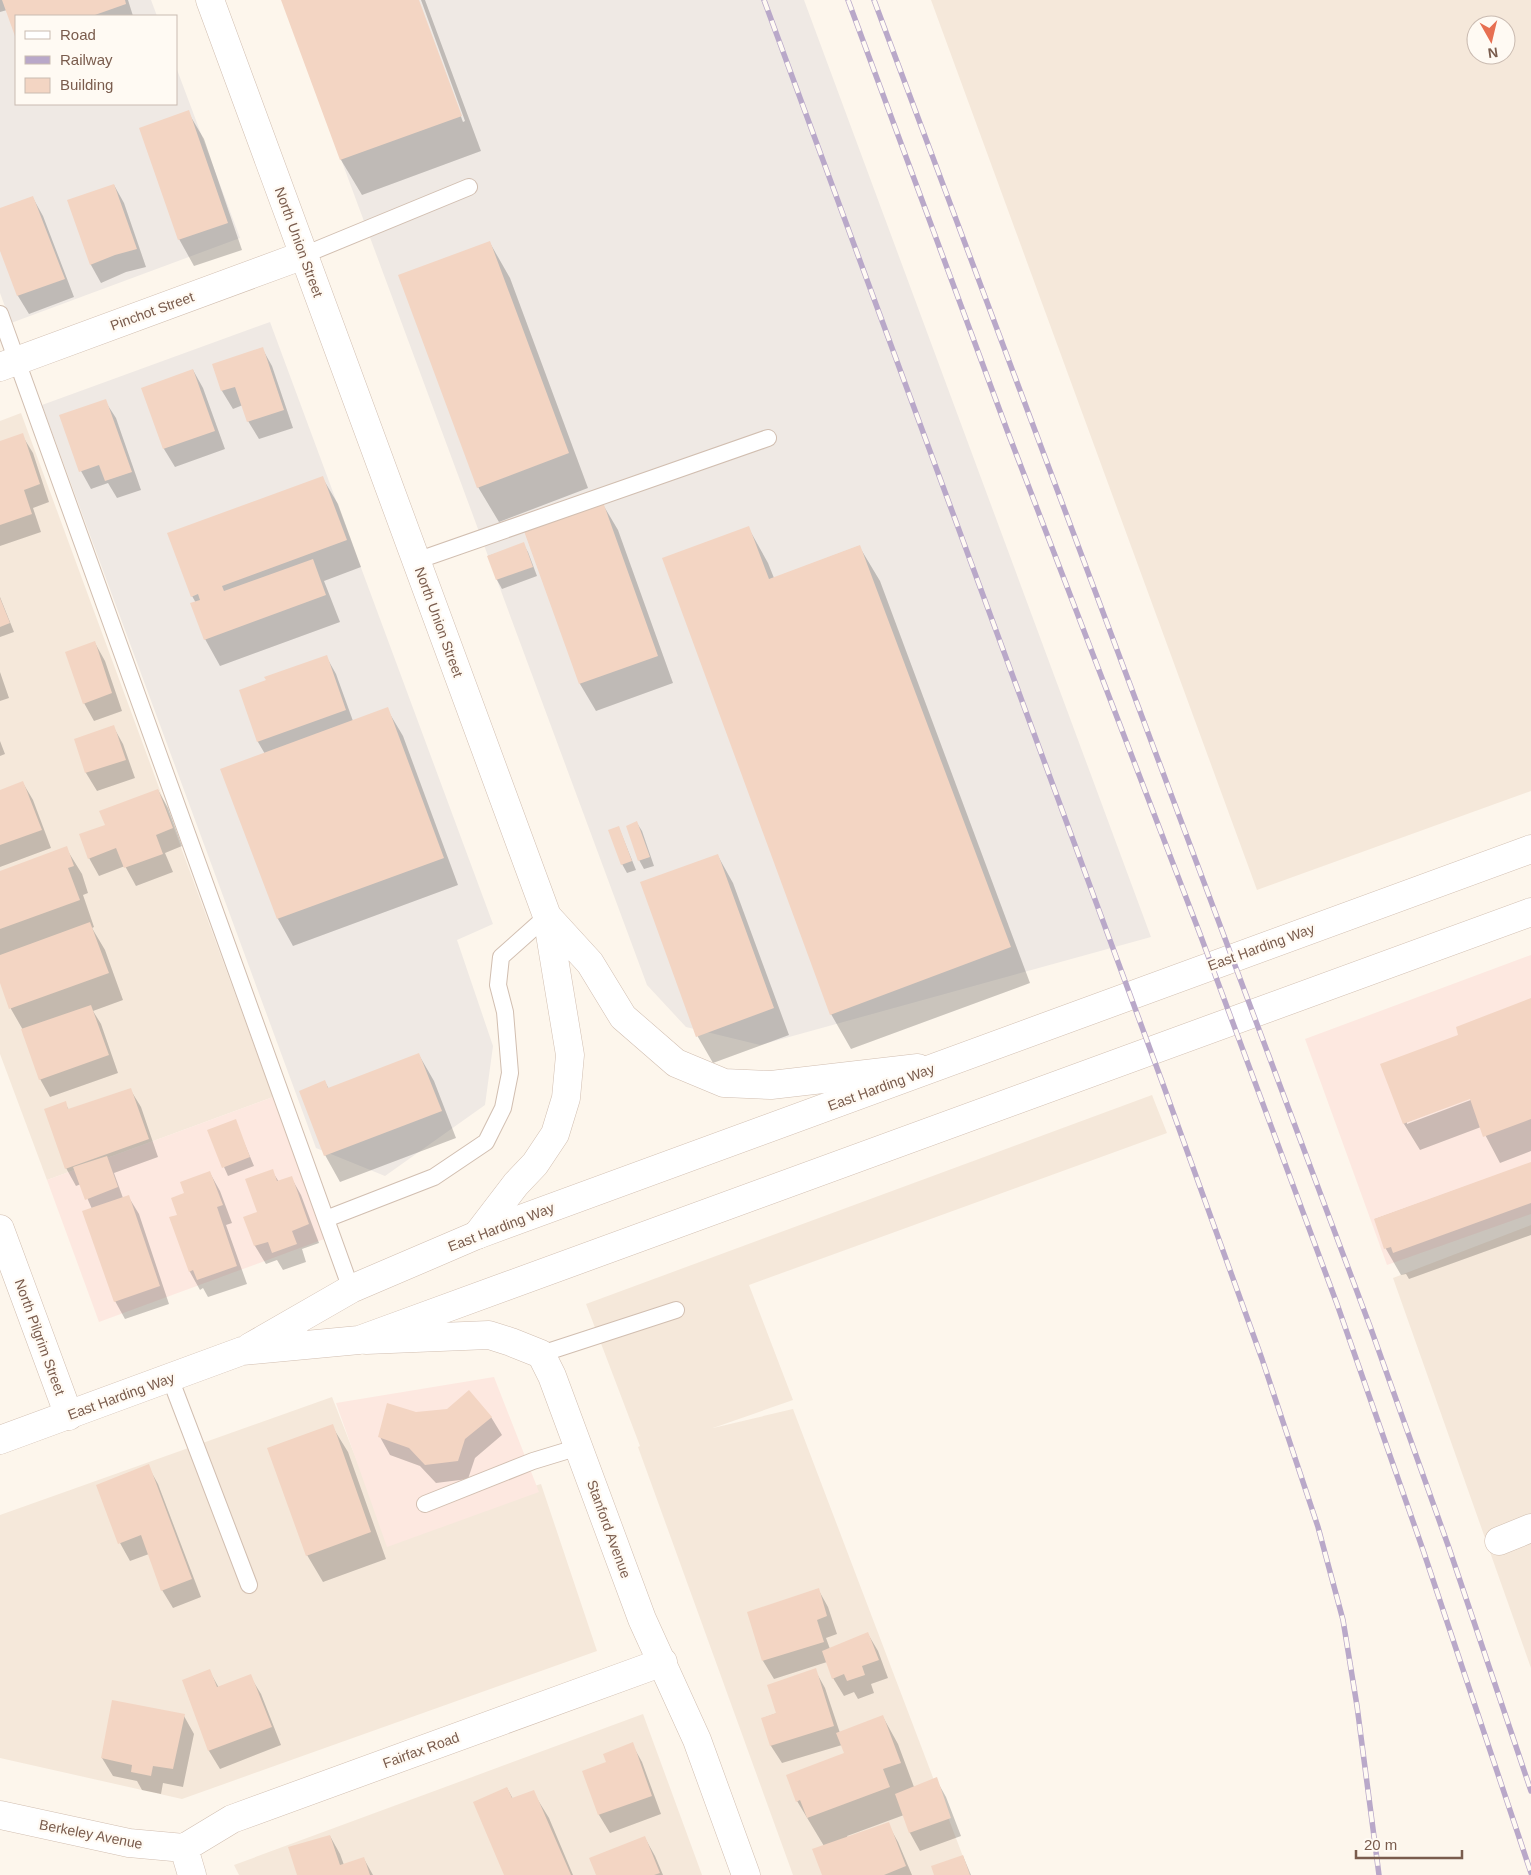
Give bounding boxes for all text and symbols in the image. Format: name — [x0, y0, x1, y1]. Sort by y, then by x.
legend — [15, 15, 178, 105]
north arrow — [1466, 15, 1516, 65]
text: Road — [60, 26, 96, 43]
text: N — [1487, 44, 1499, 62]
text: Railway — [60, 51, 113, 68]
text: Building — [60, 76, 113, 93]
street label: North Union Street — [272, 185, 326, 299]
street label: Pinchot Street — [108, 288, 196, 334]
street label: North Union Street — [412, 565, 466, 679]
street label: East Harding Way — [1205, 920, 1317, 974]
street label: East Harding Way — [825, 1060, 937, 1114]
street label: East Harding Way — [446, 1199, 556, 1255]
street label: North Pilgrim Street — [12, 1277, 68, 1397]
street label: East Harding Way — [65, 1369, 177, 1423]
street label: Stanford Avenue — [584, 1478, 634, 1580]
street label: Fairfax Road — [381, 1729, 461, 1771]
street label: Berkeley Avenue — [38, 1816, 144, 1852]
scale bar — [1356, 1828, 1462, 1860]
text: 20 m — [1364, 1836, 1397, 1853]

